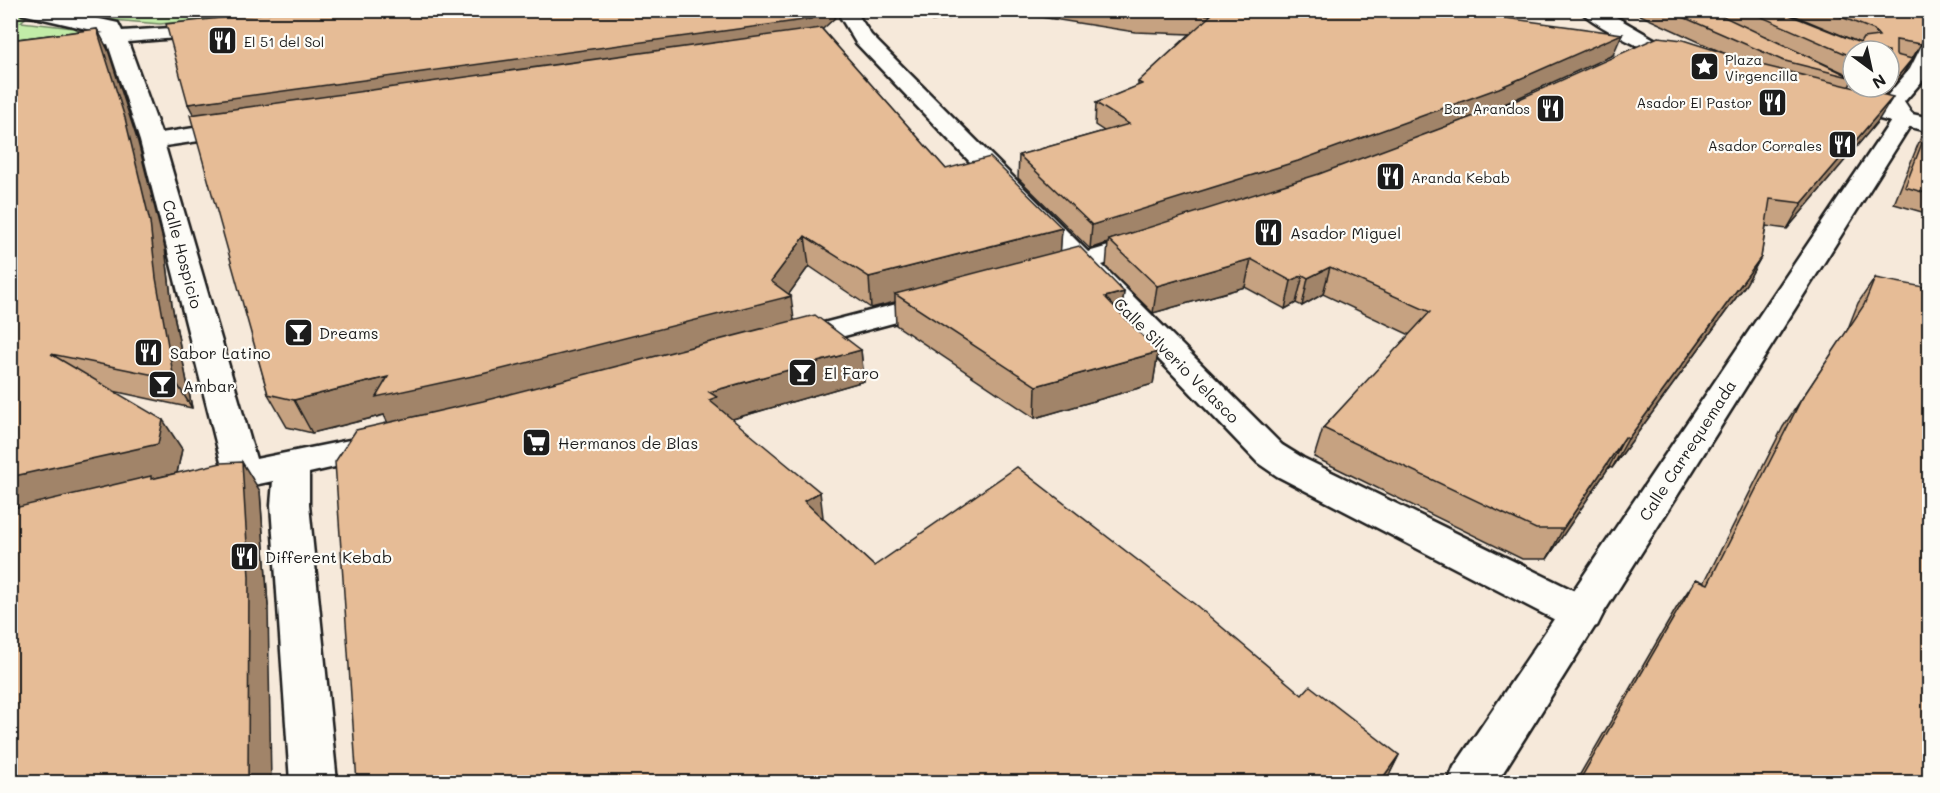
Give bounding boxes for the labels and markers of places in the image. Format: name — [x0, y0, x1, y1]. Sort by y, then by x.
restaurant icon: El 51 del Sol — [207, 25, 239, 57]
place label: El 51 del Sol — [244, 32, 324, 51]
place label: Plaza Virgencilla — [1725, 50, 1798, 85]
place icon: Plaza Virgencilla — [1688, 51, 1720, 83]
restaurant icon: Asador El Pastor — [1757, 86, 1789, 118]
restaurant icon: Bar Arandos — [1535, 92, 1567, 124]
place label: Asador El Pastor — [1637, 93, 1752, 112]
place label: Bar Arandos — [1444, 99, 1530, 118]
restaurant icon: Asador Corrales — [1827, 129, 1859, 161]
place label: Asador Corrales — [1708, 136, 1822, 155]
restaurant icon: Aranda Kebab — [1374, 161, 1406, 193]
place label: Aranda Kebab — [1411, 168, 1510, 187]
restaurant icon: Asador Miguel — [1253, 216, 1285, 248]
place label: Asador Miguel — [1290, 222, 1401, 243]
bar icon: Dreams — [282, 316, 314, 348]
place label: Dreams — [319, 322, 378, 343]
restaurant icon: Sabor Latino — [133, 336, 165, 368]
place label: Sabor Latino — [170, 342, 270, 363]
bar icon: El Faro — [787, 356, 819, 388]
place label: El Faro — [824, 362, 879, 383]
bar icon: Ambar — [146, 369, 178, 401]
place label: Ambar — [183, 375, 235, 396]
supermarket icon: Hermanos de Blas — [521, 426, 553, 458]
place label: Hermanos de Blas — [558, 432, 698, 453]
restaurant icon: Different Kebab — [228, 540, 260, 572]
place label: Different Kebab — [265, 546, 392, 567]

